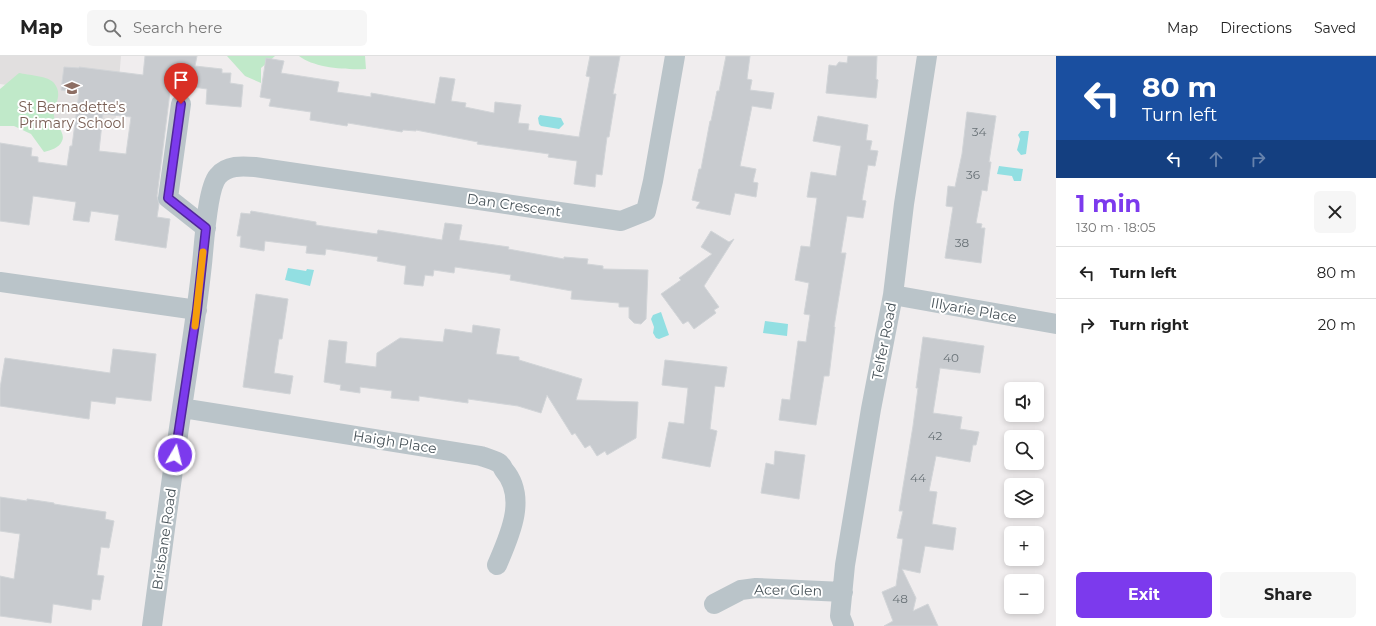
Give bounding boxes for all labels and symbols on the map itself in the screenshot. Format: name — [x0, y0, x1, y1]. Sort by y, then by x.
pin — [164, 63, 198, 104]
school or university icon: St Bernadette's Primary School — [63, 79, 81, 97]
place label: St Bernadette's Primary School — [19, 98, 126, 132]
house number: 34 — [972, 124, 986, 139]
house number: 36 — [966, 167, 980, 182]
street label: Dan Crescent — [466, 189, 563, 221]
house number: 38 — [955, 235, 970, 250]
street label: Illyarie Place — [930, 294, 1018, 326]
street label: Telfer Road — [868, 301, 900, 381]
house number: 40 — [943, 350, 959, 365]
street label: Haigh Place — [352, 427, 438, 457]
house number: 42 — [928, 428, 943, 443]
position arrow — [154, 434, 196, 476]
house number: 44 — [910, 470, 926, 485]
street label: Brisbane Road — [148, 487, 180, 591]
street label: Acer Glen — [754, 580, 822, 600]
house number: 48 — [892, 591, 908, 606]

